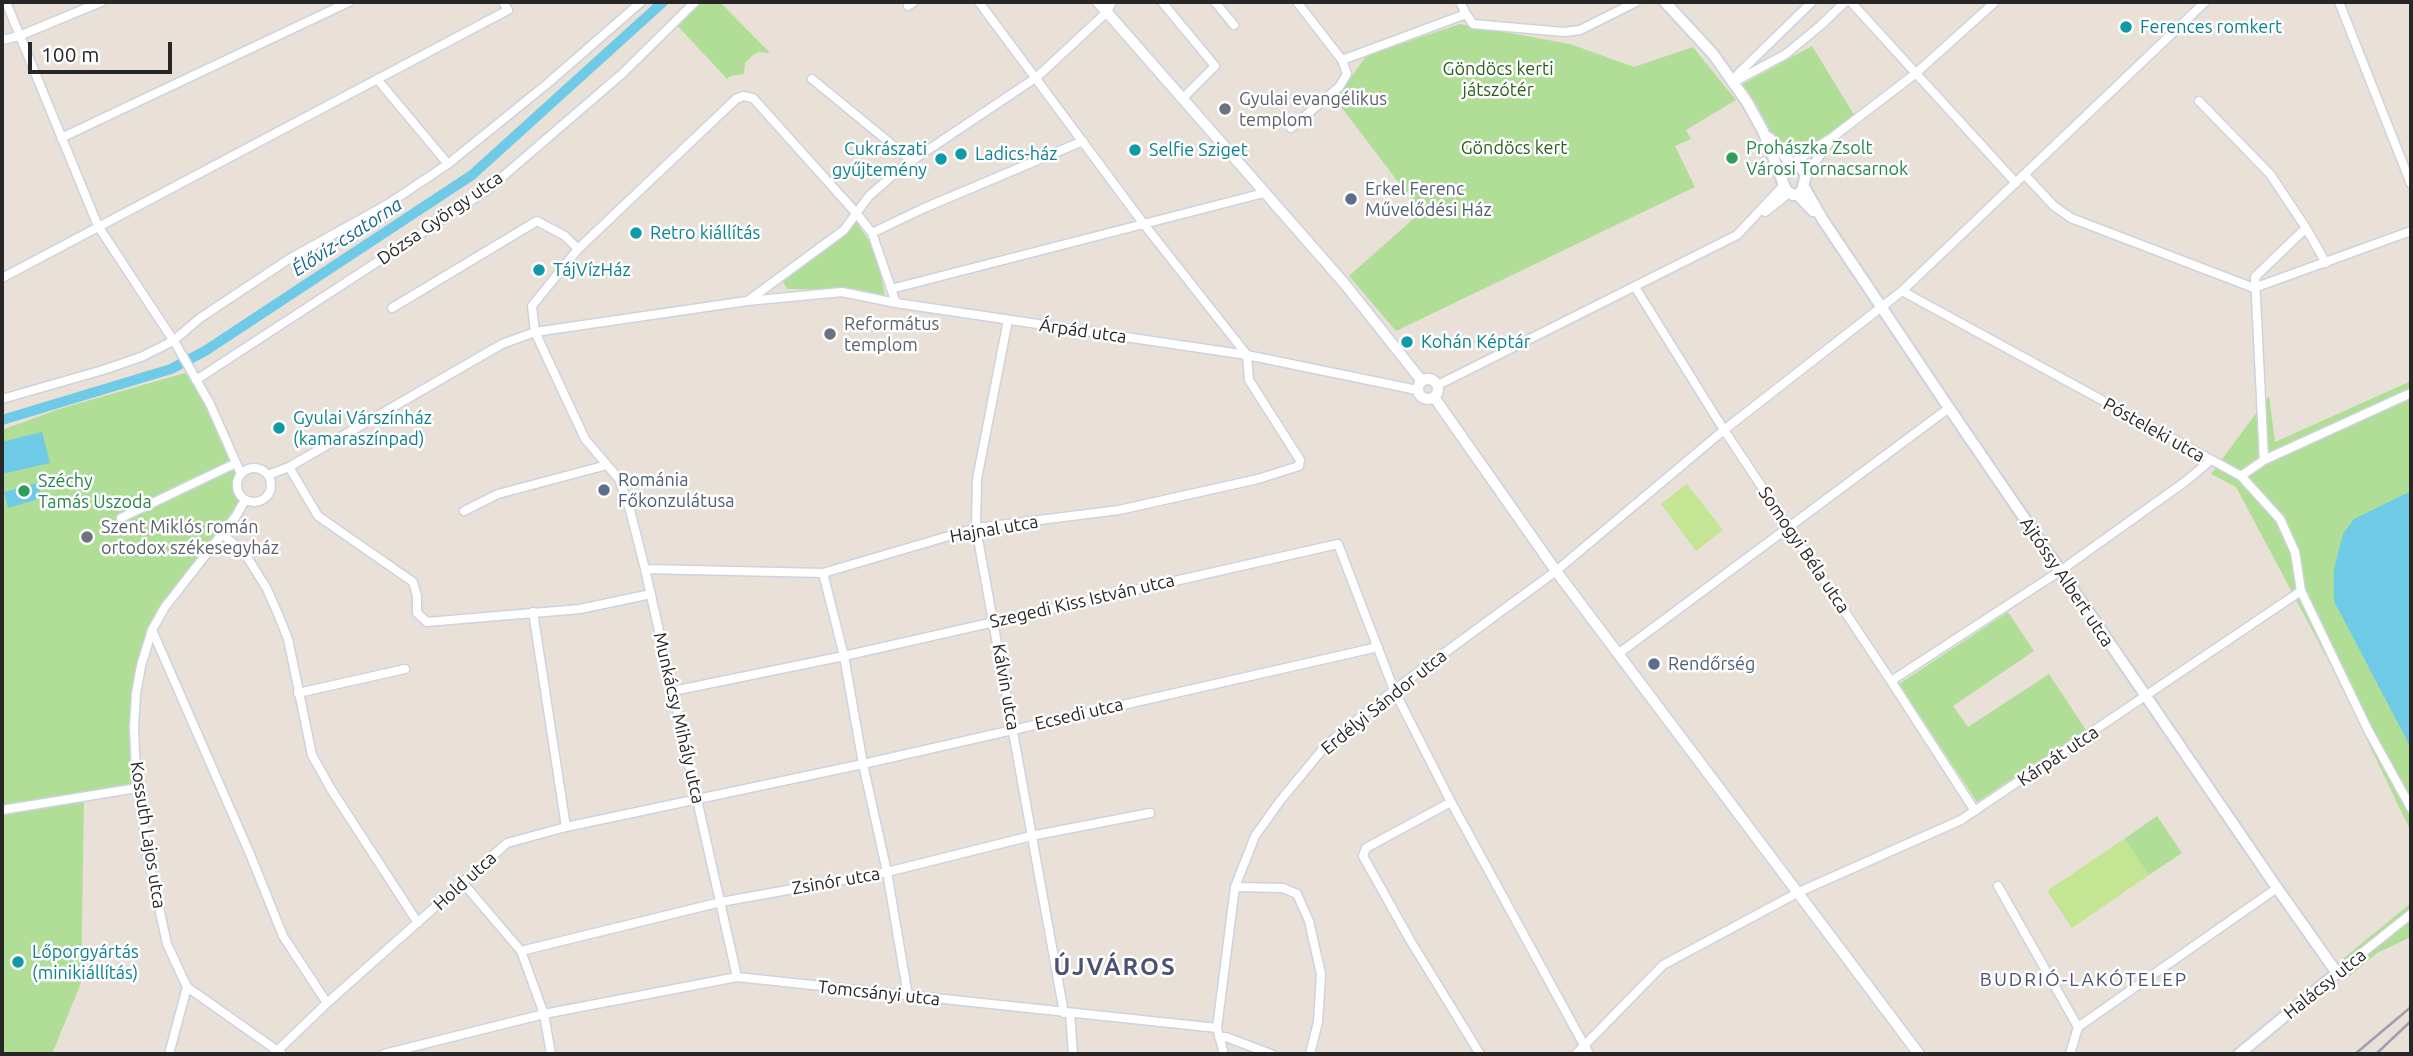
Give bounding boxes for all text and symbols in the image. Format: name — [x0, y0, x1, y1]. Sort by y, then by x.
place label: Ferences romkert — [2140, 16, 2282, 38]
marker: Ferences romkert — [2118, 19, 2134, 35]
scale bar — [32, 28, 175, 72]
text: 100 m — [41, 42, 99, 66]
park label: Göndöcs kerti játszótér — [1442, 58, 1554, 100]
place label: Gyulai evangélikus templom — [1239, 88, 1387, 130]
marker: Gyulai evangélikus templom — [1217, 101, 1233, 117]
park label: Göndöcs kert — [1461, 137, 1567, 159]
place label: Prohászka Zsolt Városi Tornacsarnok — [1746, 137, 1908, 180]
place label: Cukrászati gyűjtemény — [832, 138, 927, 180]
place label: Selfie Sziget — [1149, 139, 1248, 161]
marker: Selfie Sziget — [1127, 142, 1143, 158]
place label: Ladics-ház — [975, 143, 1058, 165]
marker: Ladics-ház — [953, 146, 969, 162]
marker: Prohászka Zsolt Városi Tornacsarnok — [1724, 150, 1740, 166]
marker: Cukrászati gyűjtemény — [933, 151, 949, 167]
street label: Dózsa György utca — [373, 167, 507, 269]
place label: Erkel Ferenc Művelődési Ház — [1365, 178, 1492, 220]
marker: Erkel Ferenc Művelődési Ház — [1343, 191, 1359, 207]
water label: Élővíz-csatorna — [288, 193, 406, 281]
place label: Retro kiállítás — [650, 222, 760, 244]
marker: Retro kiállítás — [628, 225, 644, 241]
place label: TájVízHáz — [553, 259, 631, 281]
marker: TájVízHáz — [531, 262, 547, 278]
place label: Református templom — [844, 313, 939, 356]
street label: Árpád utca — [1038, 314, 1128, 348]
marker: Református templom — [822, 326, 838, 342]
place label: Kohán Képtár — [1421, 331, 1530, 353]
marker: Kohán Képtár — [1399, 334, 1415, 350]
street label: Pósteleki utca — [2099, 393, 2209, 467]
place label: Gyulai Várszínház (kamaraszínpad) — [293, 407, 432, 450]
marker: Gyulai Várszínház (kamaraszínpad) — [271, 420, 287, 436]
place label: Románia Főkonzulátusa — [618, 469, 734, 512]
place label: Széchy Tamás Uszoda — [38, 470, 152, 512]
marker: Románia Főkonzulátusa — [596, 482, 612, 498]
marker: Széchy Tamás Uszoda — [16, 483, 32, 499]
street label: Somogyi Béla utca — [1754, 483, 1854, 617]
street label: Hajnal utca — [948, 511, 1040, 547]
street label: Ajtóssy Albert utca — [2016, 513, 2118, 651]
place label: Szent Miklós román ortodox székesegyház — [101, 516, 279, 558]
marker: Szent Miklós román ortodox székesegyház — [79, 529, 95, 545]
street label: Szegedi Kiss István utca — [987, 569, 1177, 633]
street label: Munkácsy Mihály utca — [649, 630, 709, 806]
street label: Kálvin utca — [988, 642, 1024, 732]
street label: Erdélyi Sándor utca — [1317, 645, 1451, 759]
place label: Rendőrség — [1668, 653, 1755, 675]
marker: Rendőrség — [1646, 656, 1662, 672]
street label: Ecsedi utca — [1033, 693, 1125, 735]
street label: Kárpát utca — [2013, 721, 2103, 791]
street label: Kossuth Lajos utca — [126, 760, 170, 910]
street label: Hold utca — [429, 847, 501, 915]
street label: Zsinór utca — [790, 863, 882, 899]
place label: Lőporgyártás (minikiállítás) — [32, 941, 139, 984]
street label: Halácsy utca — [2279, 944, 2371, 1024]
district label: ÚJVÁROS — [1054, 953, 1176, 981]
marker: Lőporgyártás (minikiállítás) — [10, 954, 26, 970]
district label: BUDRIÓ-LAKÓTELEP — [1982, 969, 2186, 991]
street label: Tomcsányi utca — [817, 976, 941, 1010]

